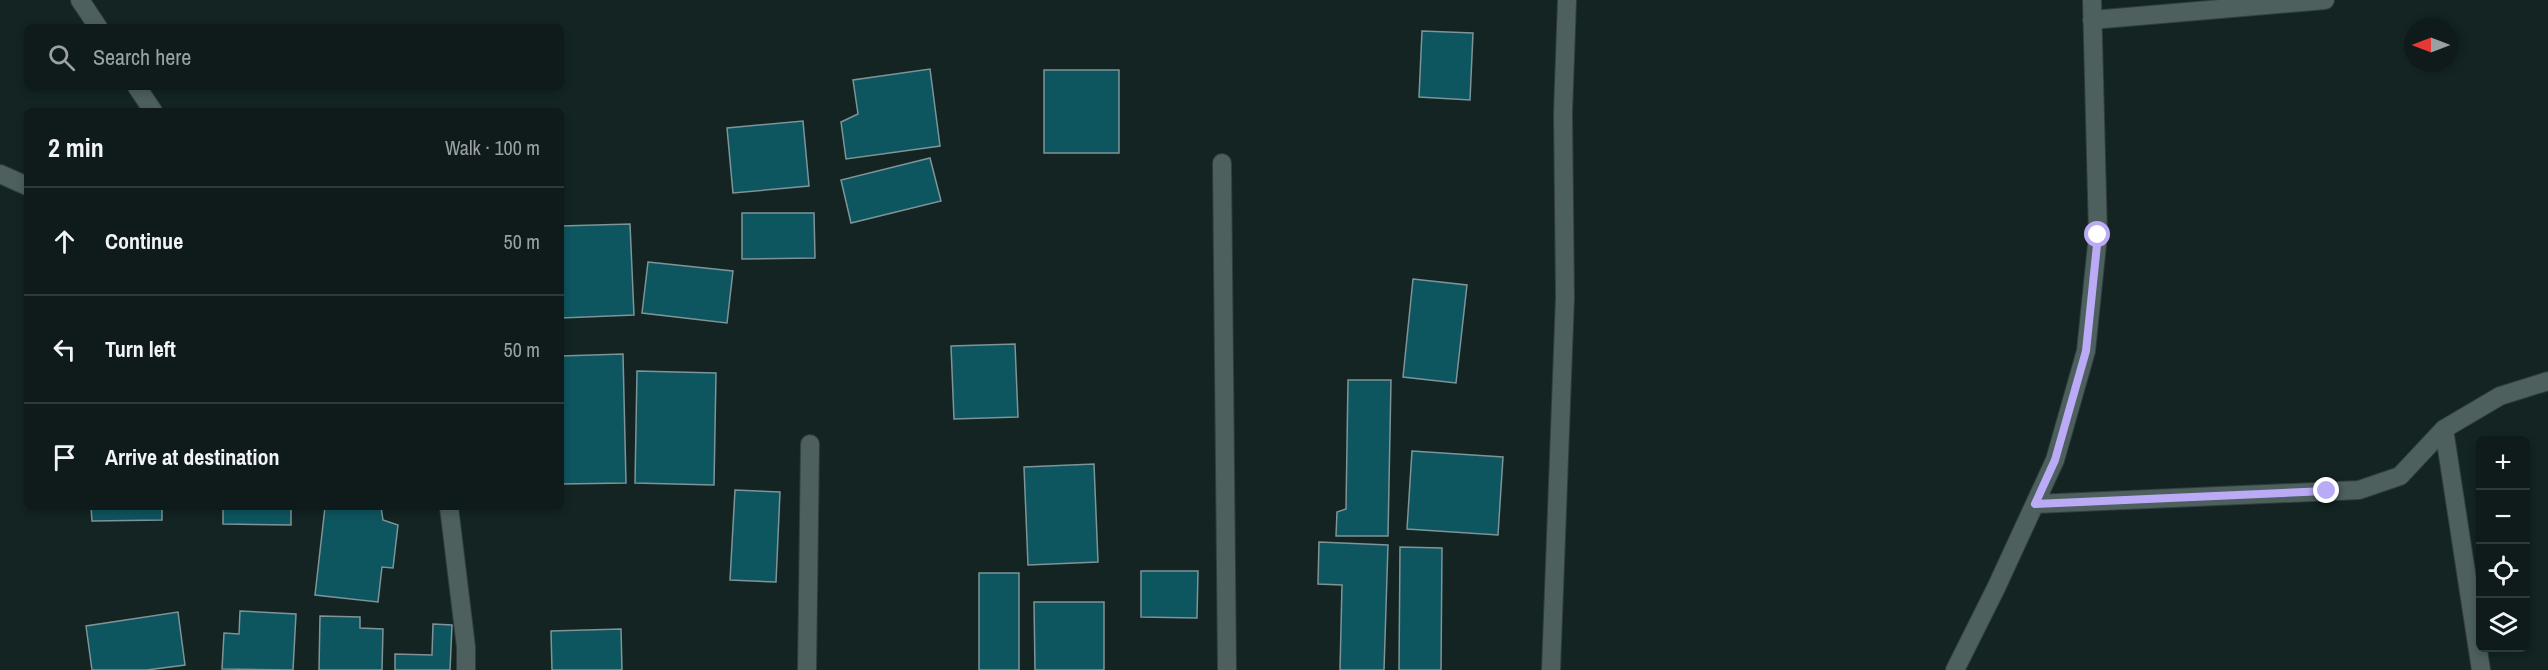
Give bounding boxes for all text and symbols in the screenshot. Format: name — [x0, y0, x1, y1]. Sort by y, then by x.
north arrow — [2404, 18, 2458, 72]
search box — [24, 24, 564, 90]
icon: search — [45, 41, 78, 74]
text: Search here — [93, 42, 191, 72]
text: 2 min — [48, 130, 104, 165]
text: Walk · 100 m — [445, 134, 540, 161]
route start — [2084, 221, 2110, 247]
icon: ahead — [48, 225, 81, 258]
text: Continue — [105, 226, 183, 256]
text: 50 m — [504, 228, 540, 255]
icon: left — [48, 333, 81, 366]
text: Turn left — [105, 334, 176, 364]
text: 50 m — [504, 336, 540, 363]
map controls — [2476, 436, 2530, 652]
button: + — [2476, 436, 2530, 490]
icon: arrive — [48, 441, 81, 474]
text: Arrive at destination — [105, 442, 279, 472]
route end — [2313, 477, 2339, 503]
button: − — [2476, 490, 2530, 544]
button: locate — [2476, 544, 2530, 598]
button: layers — [2476, 598, 2530, 652]

